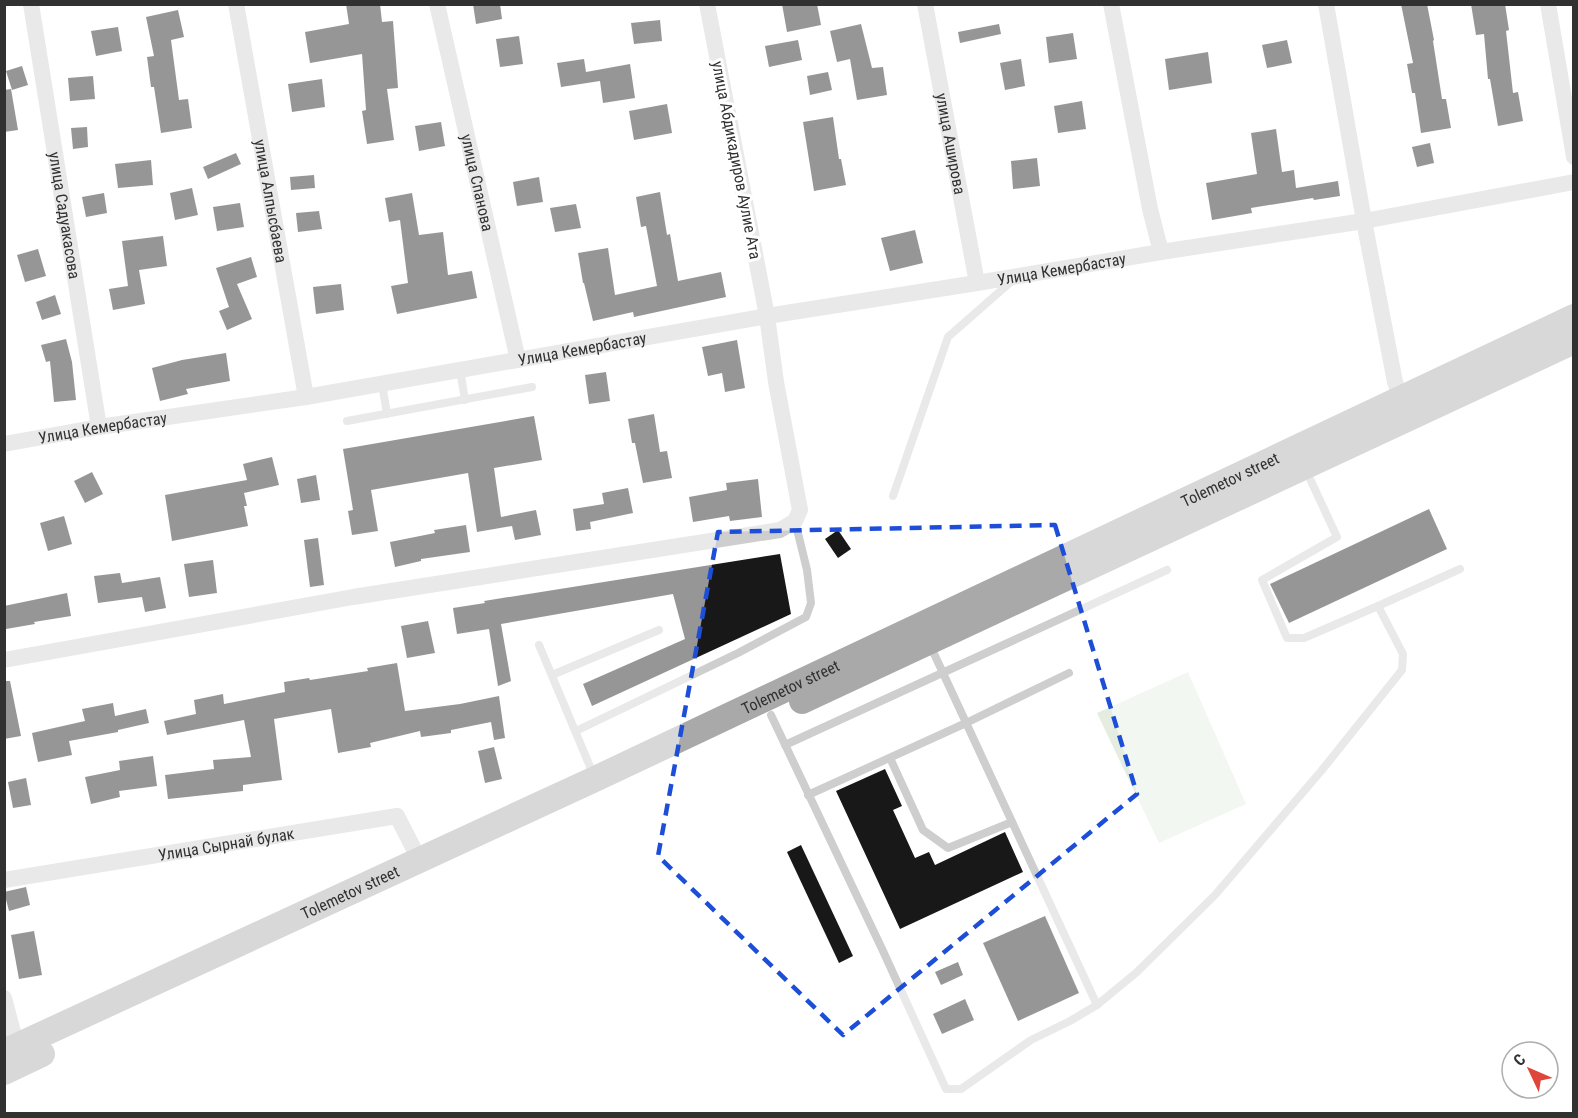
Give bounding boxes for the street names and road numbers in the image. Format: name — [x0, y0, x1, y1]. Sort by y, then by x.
street label: улица Абдикадиров Аулие Ата — [708, 59, 765, 261]
street label: улица Аширова — [932, 91, 969, 196]
street label: улица Спанова — [457, 132, 497, 233]
street label: улица Алпысбаева — [250, 138, 291, 264]
street label: улица Садуакасова — [45, 150, 84, 280]
street label: Улица Кемербастау — [996, 249, 1128, 289]
street label: Улица Кемербастау — [517, 328, 648, 370]
street label: Улица Кемербастау — [37, 408, 169, 448]
street label: Tolemetov street — [1178, 449, 1282, 511]
street label: Tolemetov street — [739, 656, 843, 718]
street label: Улица Сырнай булак — [157, 824, 296, 865]
street label: Tolemetov street — [298, 862, 402, 923]

